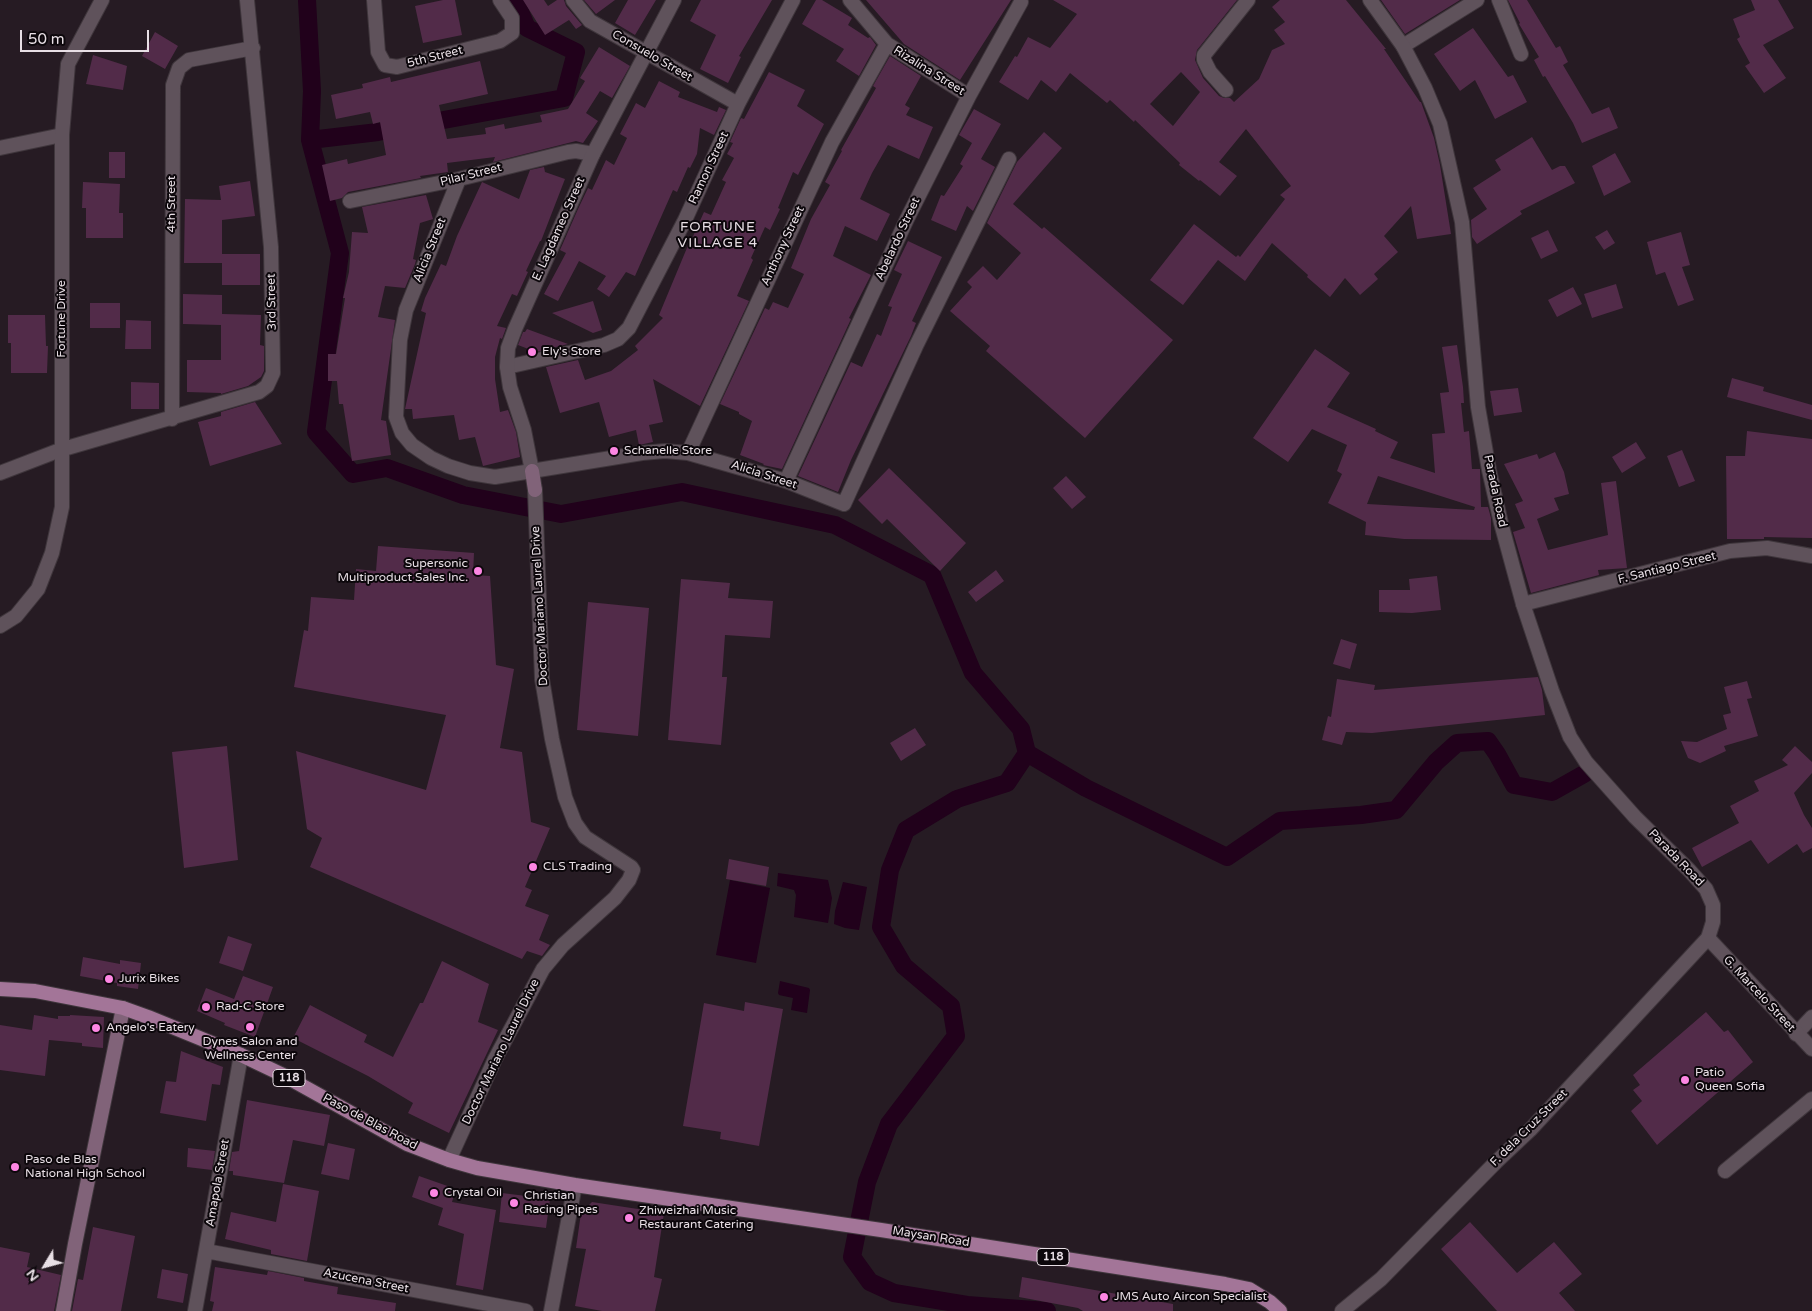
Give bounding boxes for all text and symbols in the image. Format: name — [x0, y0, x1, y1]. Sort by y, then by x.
scale bar — [22, 20, 151, 52]
street label: Consuelo Street — [609, 27, 695, 85]
text: 50 m — [28, 30, 65, 48]
street label: 5th Street — [406, 43, 464, 71]
street label: Rizalina Street — [891, 43, 967, 99]
street label: Ramon Street — [686, 129, 732, 207]
street label: Pilar Street — [439, 160, 503, 190]
street label: E. Lagdameo Street — [530, 175, 588, 283]
street label: 4th Street — [165, 176, 179, 232]
street label: Abelardo Street — [873, 195, 923, 283]
street label: Anthony Street — [758, 204, 808, 288]
street label: Alicia Street — [411, 216, 449, 284]
district label: FORTUNE VILLAGE 4 — [676, 219, 760, 252]
street label: 3rd Street — [264, 273, 280, 331]
street label: Fortune Drive — [55, 280, 69, 358]
place label: Ely's Store — [542, 345, 601, 359]
marker: Ely's Store — [526, 346, 538, 358]
place label: Schanelle Store — [624, 444, 712, 458]
marker: Schanelle Store — [608, 445, 620, 457]
street label: Parada Road — [1480, 454, 1510, 528]
street label: Alicia Street — [729, 458, 799, 492]
street label: Doctor Mariano Laurel Drive — [529, 526, 551, 686]
street label: F. Santiago Street — [1616, 549, 1718, 587]
place label: Supersonic Multiproduct Sales Inc. — [338, 557, 468, 585]
marker: Supersonic Multiproduct Sales Inc. — [472, 565, 484, 577]
street label: Parada Road — [1645, 827, 1707, 889]
place label: CLS Trading — [543, 860, 612, 874]
marker: CLS Trading — [527, 861, 539, 873]
street label: G. Marcelo Street — [1720, 953, 1798, 1035]
place label: Jurix Bikes — [119, 972, 179, 986]
marker: Jurix Bikes — [103, 973, 115, 985]
street label: Doctor Mariano Laurel Drive — [459, 977, 543, 1127]
place label: Rad-C Store — [216, 1000, 285, 1014]
marker: Rad-C Store — [200, 1001, 212, 1013]
place label: Angelo's Eatery — [106, 1021, 195, 1035]
marker: Dynes Salon and Wellness Center — [244, 1021, 256, 1033]
marker: Angelo's Eatery — [90, 1022, 102, 1034]
place label: Dynes Salon and Wellness Center — [203, 1035, 297, 1063]
place label: Patio Queen Sofia — [1695, 1066, 1765, 1094]
road number: 118 — [273, 1070, 305, 1086]
marker: Patio Queen Sofia — [1679, 1074, 1691, 1086]
street label: F. dela Cruz Street — [1487, 1086, 1571, 1170]
street label: Paso de Blas Road — [320, 1091, 420, 1153]
street label: Amapola Street — [203, 1138, 233, 1228]
place label: Paso de Blas National High School — [25, 1153, 145, 1181]
marker: Paso de Blas National High School — [9, 1161, 21, 1173]
place label: Crystal Oil — [444, 1186, 502, 1200]
marker: Crystal Oil — [428, 1187, 440, 1199]
place label: Christian Racing Pipes — [524, 1189, 598, 1217]
marker: Christian Racing Pipes — [508, 1197, 520, 1209]
place label: Zhiweizhai Music Restaurant Catering — [639, 1204, 754, 1232]
marker: Zhiweizhai Music Restaurant Catering — [623, 1212, 635, 1224]
street label: Maysan Road — [891, 1224, 971, 1250]
north arrow — [20, 1241, 70, 1291]
road number: 118 — [1037, 1248, 1069, 1266]
text: N — [22, 1266, 43, 1285]
street label: Azucena Street — [322, 1266, 410, 1296]
place label: JMS Auto Aircon Specialist — [1114, 1290, 1267, 1304]
marker: JMS Auto Aircon Specialist — [1098, 1291, 1110, 1303]

